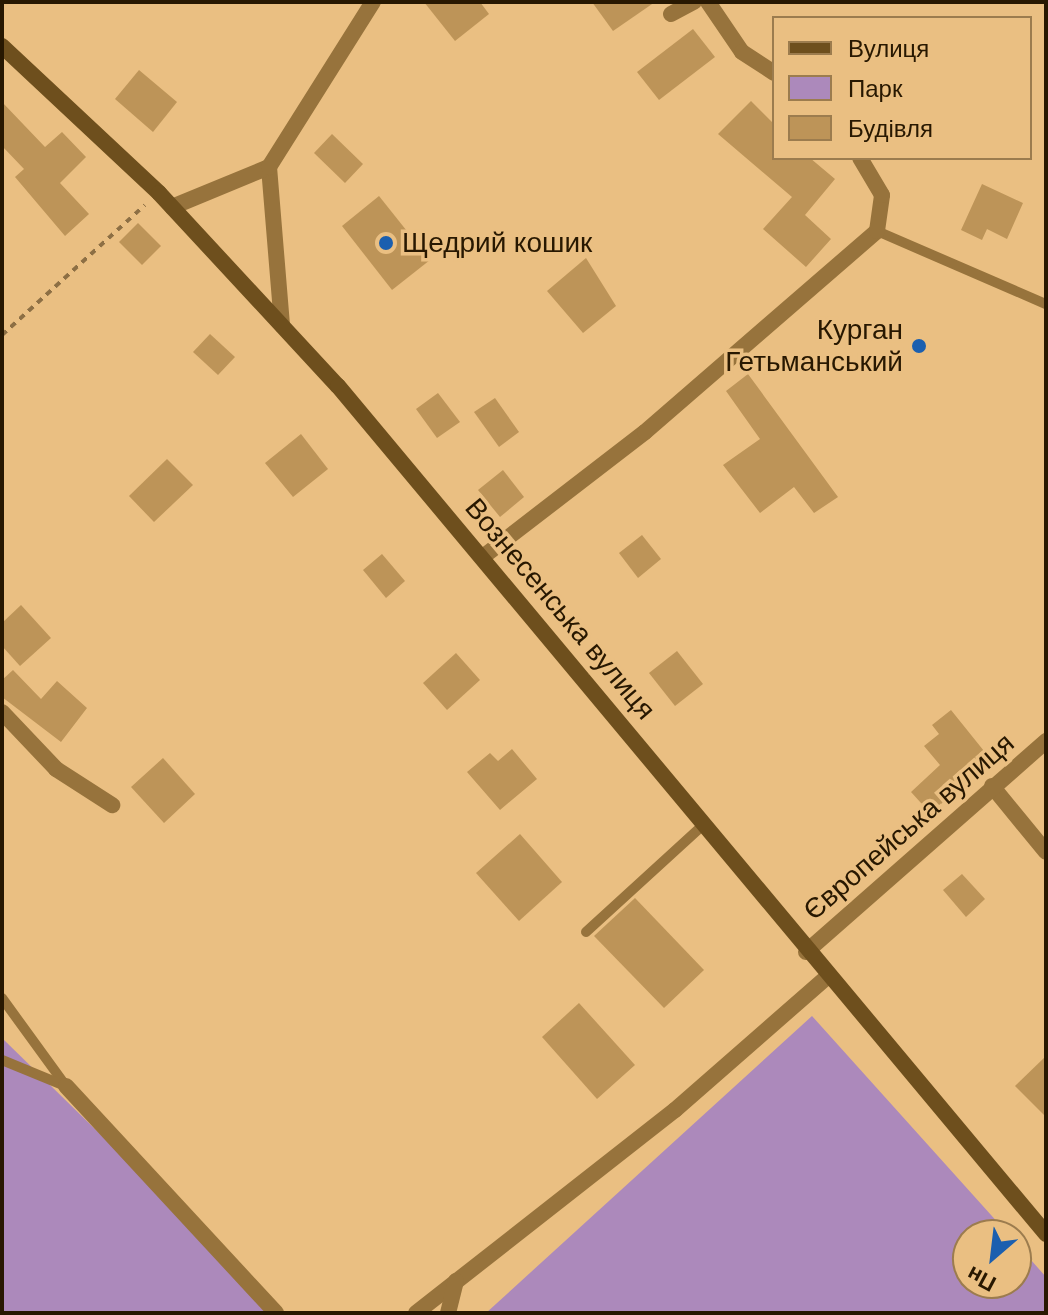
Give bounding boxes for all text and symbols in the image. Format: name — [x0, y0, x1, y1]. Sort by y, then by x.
legend — [772, 16, 1032, 160]
text: Вулиця — [848, 33, 929, 64]
text: Парк — [848, 73, 902, 104]
text: Будівля — [848, 113, 933, 144]
place label: Щедрий кошик — [402, 226, 592, 260]
marker: Щедрий кошик — [377, 234, 395, 252]
place label: Курган Гетьманський — [725, 313, 903, 379]
marker: Курган Гетьманський — [910, 337, 928, 355]
street label: Вознесенська вулиця — [458, 492, 662, 726]
street label: Європейська вулиця — [797, 726, 1021, 928]
north arrow — [952, 1219, 1032, 1299]
text: Пн — [962, 1259, 1001, 1299]

